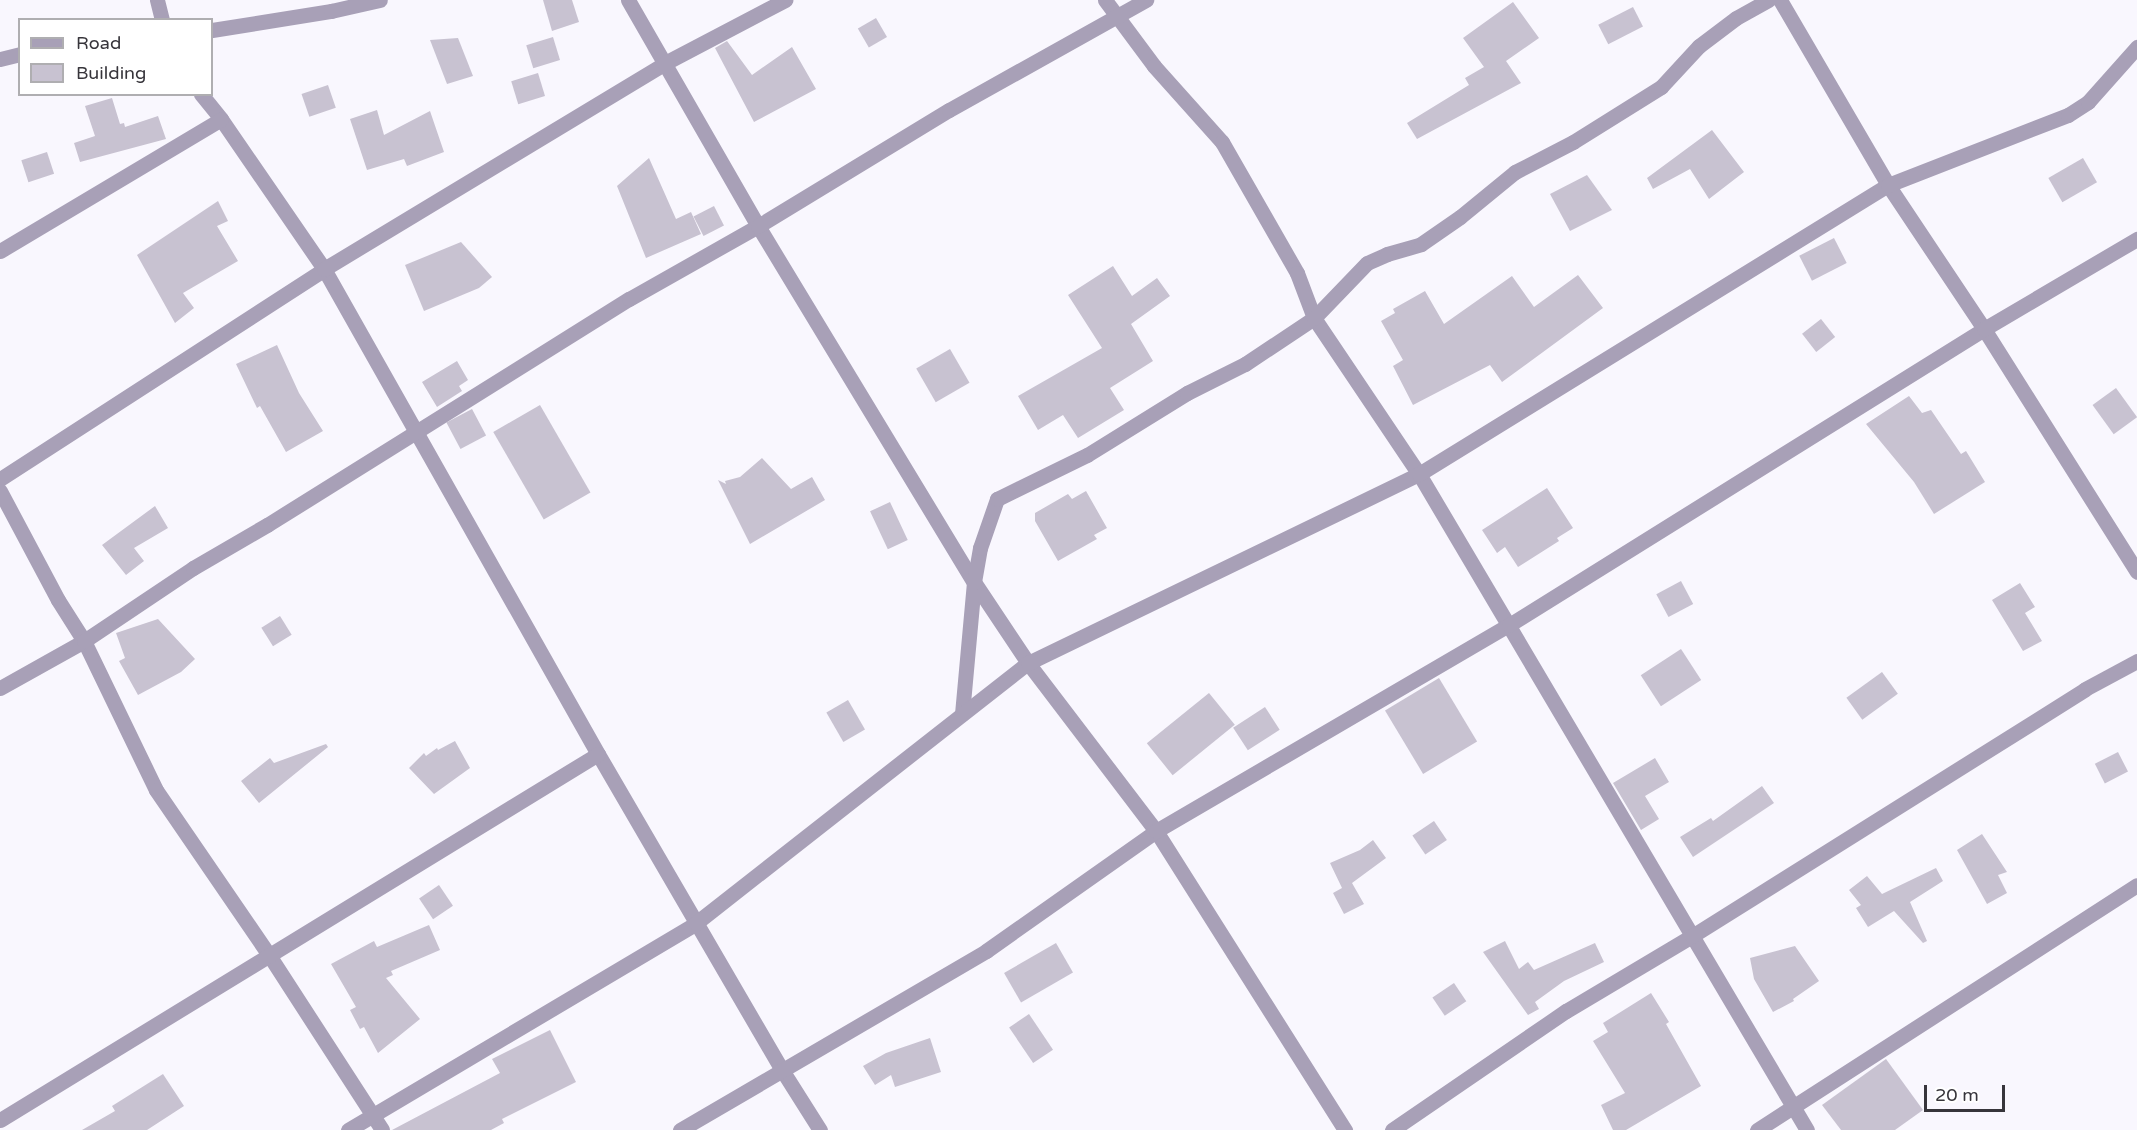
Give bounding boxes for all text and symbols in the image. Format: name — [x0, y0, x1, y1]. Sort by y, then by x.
legend — [18, 18, 213, 96]
text: Road — [76, 32, 121, 54]
text: Building — [76, 62, 146, 84]
scale bar — [1927, 1073, 2008, 1111]
text: 20 m — [1935, 1084, 1979, 1106]

